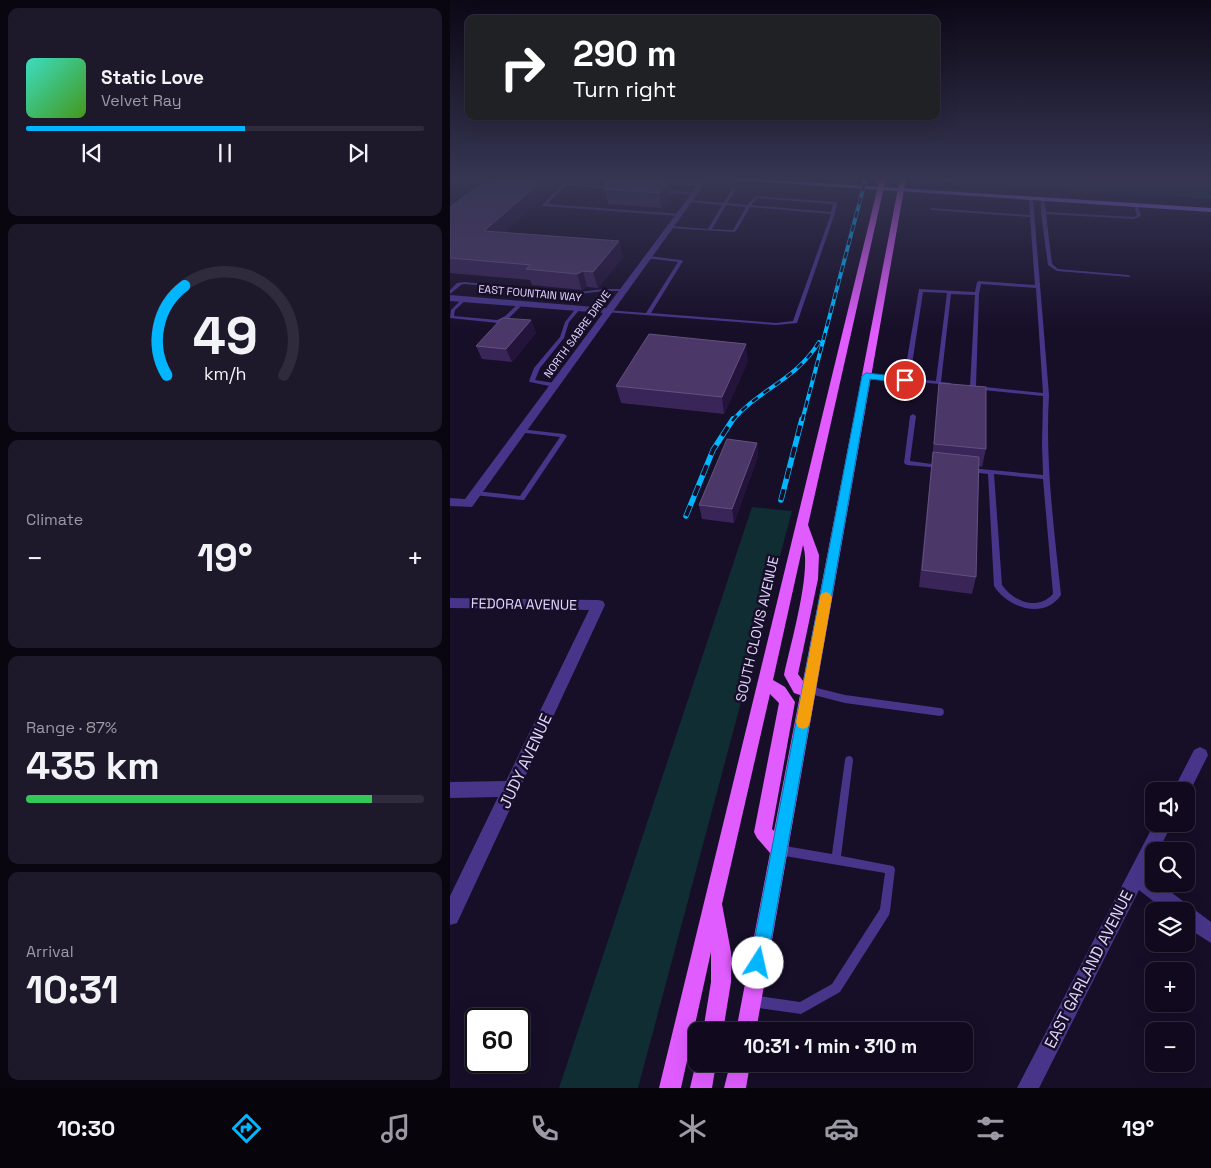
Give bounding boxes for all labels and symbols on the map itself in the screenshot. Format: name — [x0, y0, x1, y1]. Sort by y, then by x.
street label: EAST FOUNTAIN WAY — [478, 282, 583, 305]
street label: NORTH SABRE DRIVE — [541, 287, 613, 381]
pin — [884, 359, 926, 401]
street label: SOUTH CLOVIS AVENUE — [731, 554, 783, 704]
street label: FEDORA AVENUE — [471, 594, 577, 614]
street label: JUDY AVENUE — [494, 710, 557, 812]
street label: EAST GARLAND AVENUE — [1039, 887, 1137, 1052]
position arrow — [731, 936, 783, 988]
speed limit sign: 60 — [465, 1008, 530, 1073]

